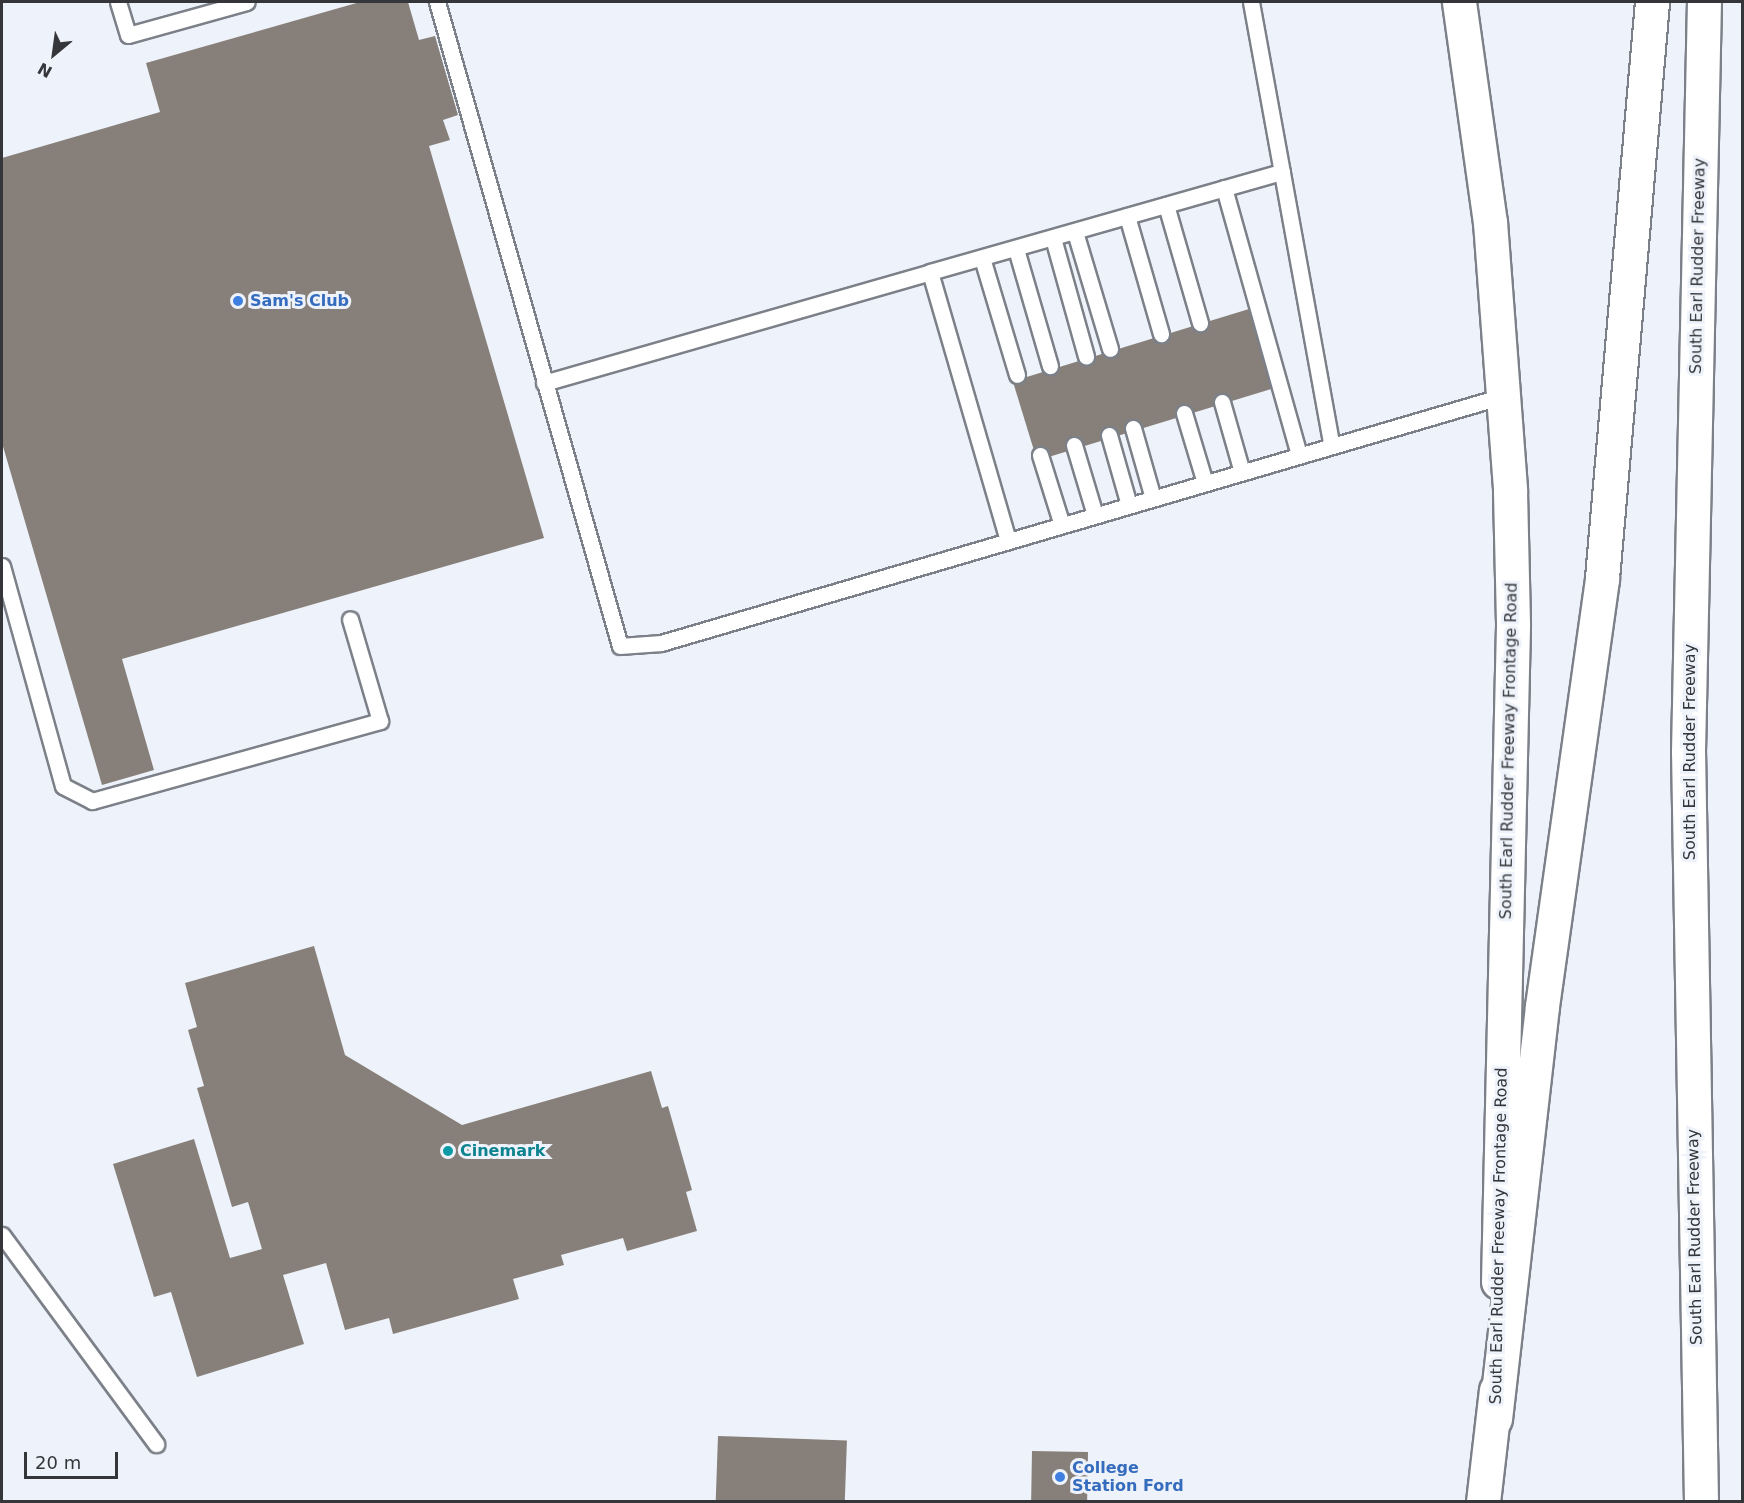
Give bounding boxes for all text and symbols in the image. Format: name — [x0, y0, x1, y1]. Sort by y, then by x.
north arrow — [24, 24, 84, 84]
text: N — [35, 59, 55, 82]
street label: South Earl Rudder Freeway — [1687, 158, 1709, 374]
place label: Sam's Club — [250, 291, 349, 311]
marker: Sam's Club — [231, 294, 245, 308]
street label: South Earl Rudder Freeway Frontage Road — [1496, 582, 1522, 920]
street label: South Earl Rudder Freeway — [1680, 644, 1700, 860]
street label: South Earl Rudder Freeway Frontage Road — [1486, 1067, 1512, 1405]
street label: South Earl Rudder Freeway — [1684, 1129, 1706, 1345]
place label: Cinemark — [460, 1141, 545, 1161]
marker: Cinemark — [441, 1144, 455, 1158]
scale bar — [27, 1440, 122, 1478]
text: 20 m — [35, 1452, 81, 1473]
place label: College Station Ford — [1072, 1458, 1184, 1496]
marker: College Station Ford — [1053, 1470, 1067, 1484]

